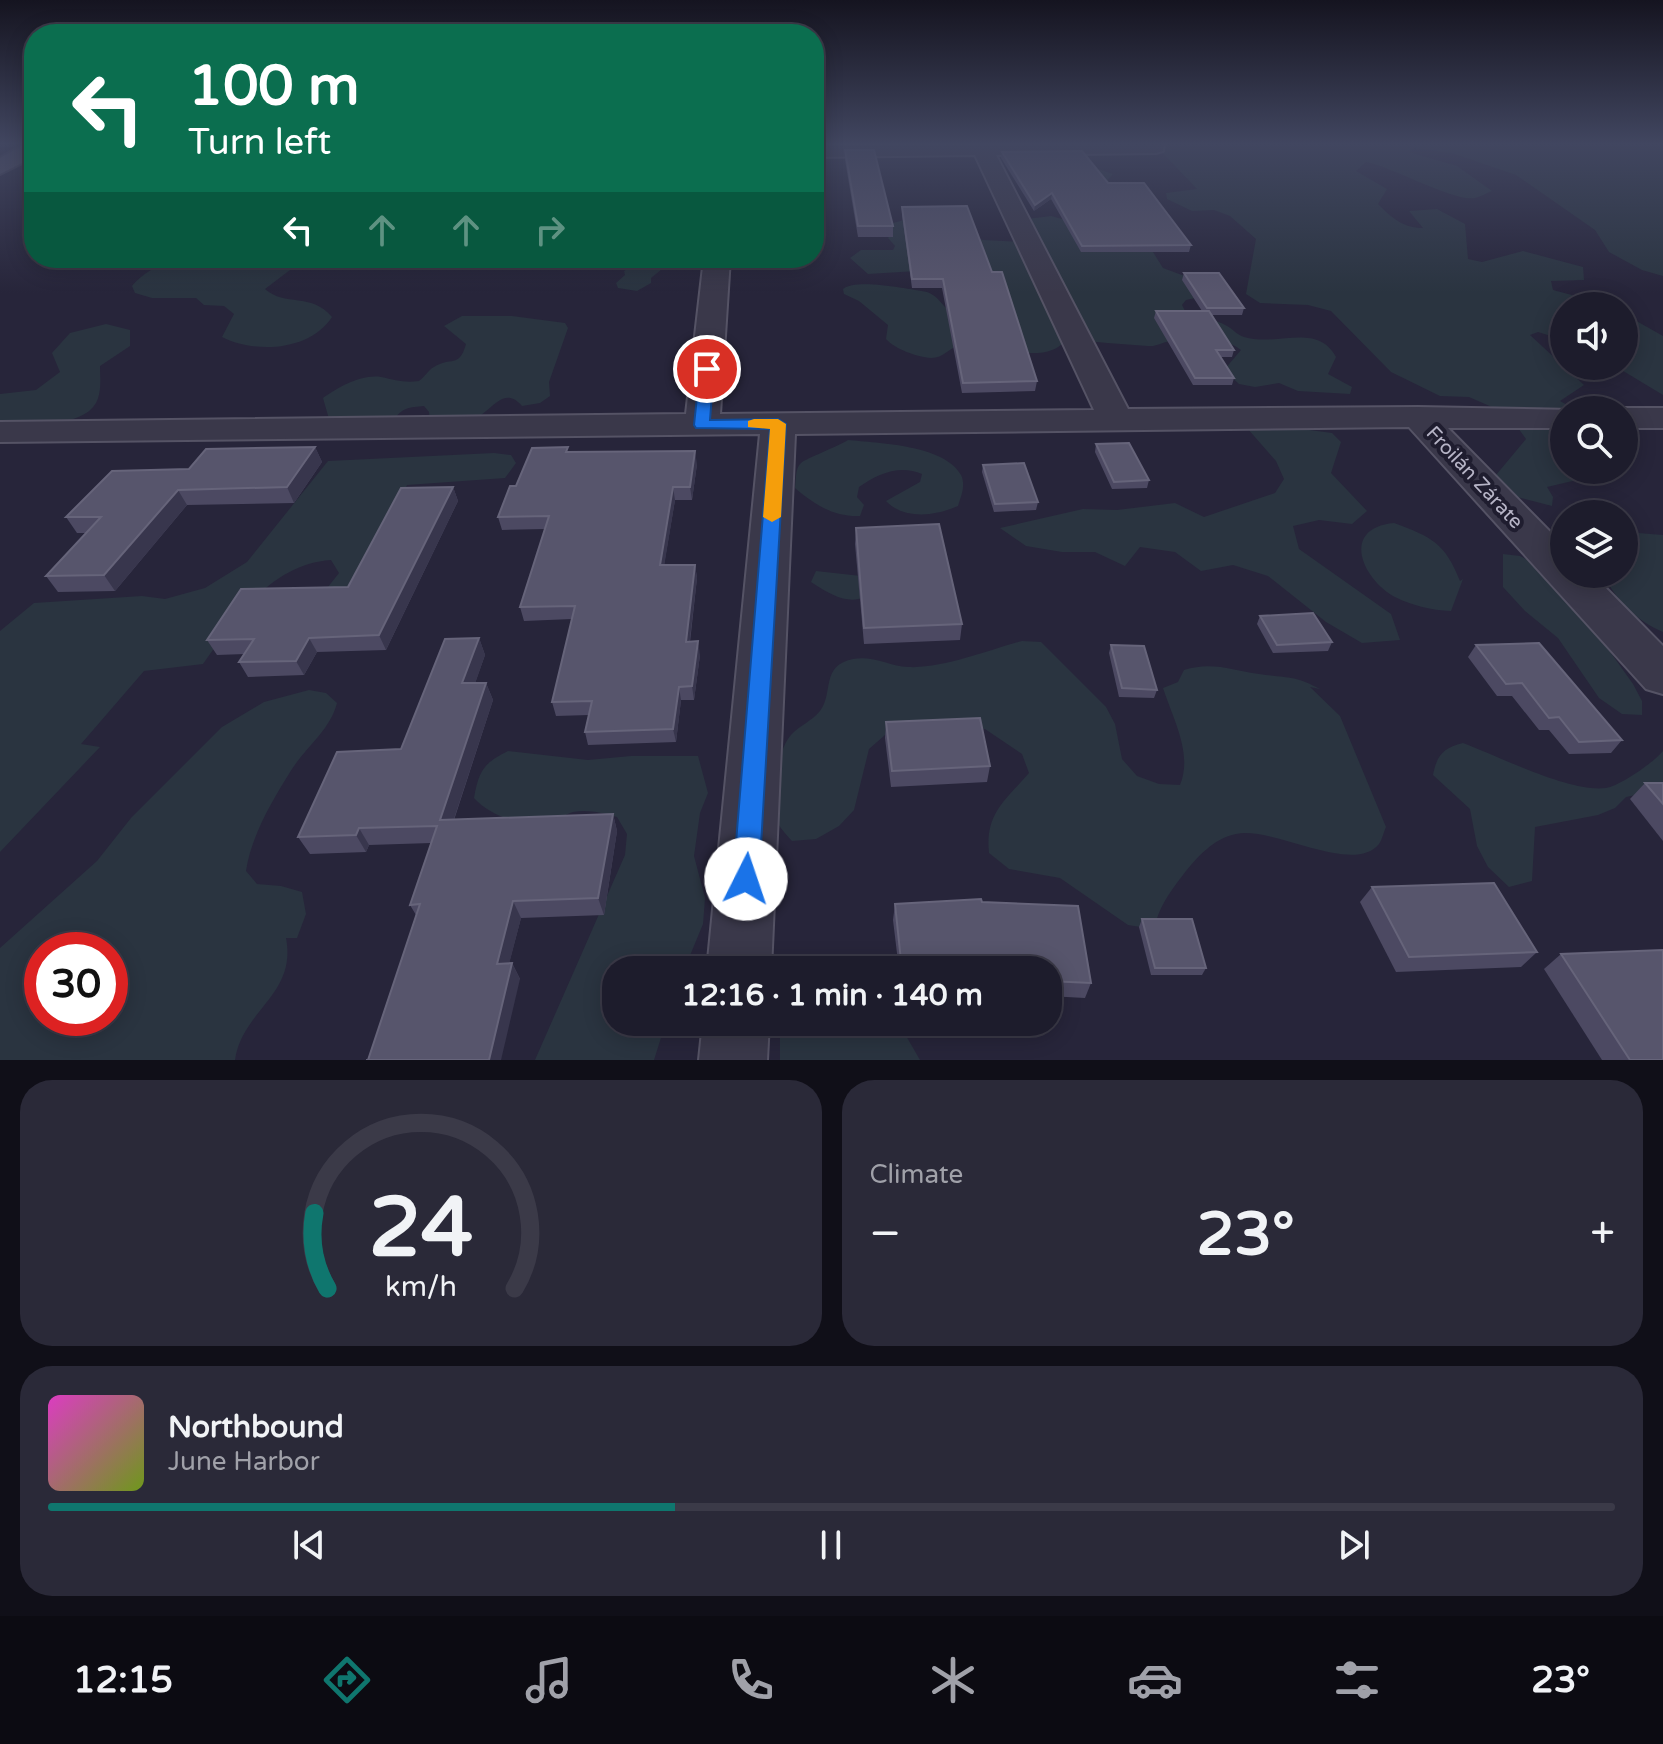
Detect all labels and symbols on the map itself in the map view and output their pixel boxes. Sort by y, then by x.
pin [673,335,741,403]
street label: Froilán Zárate [1421,422,1528,534]
position arrow [704,837,788,921]
speed limit sign: 30 [24,932,128,1036]

